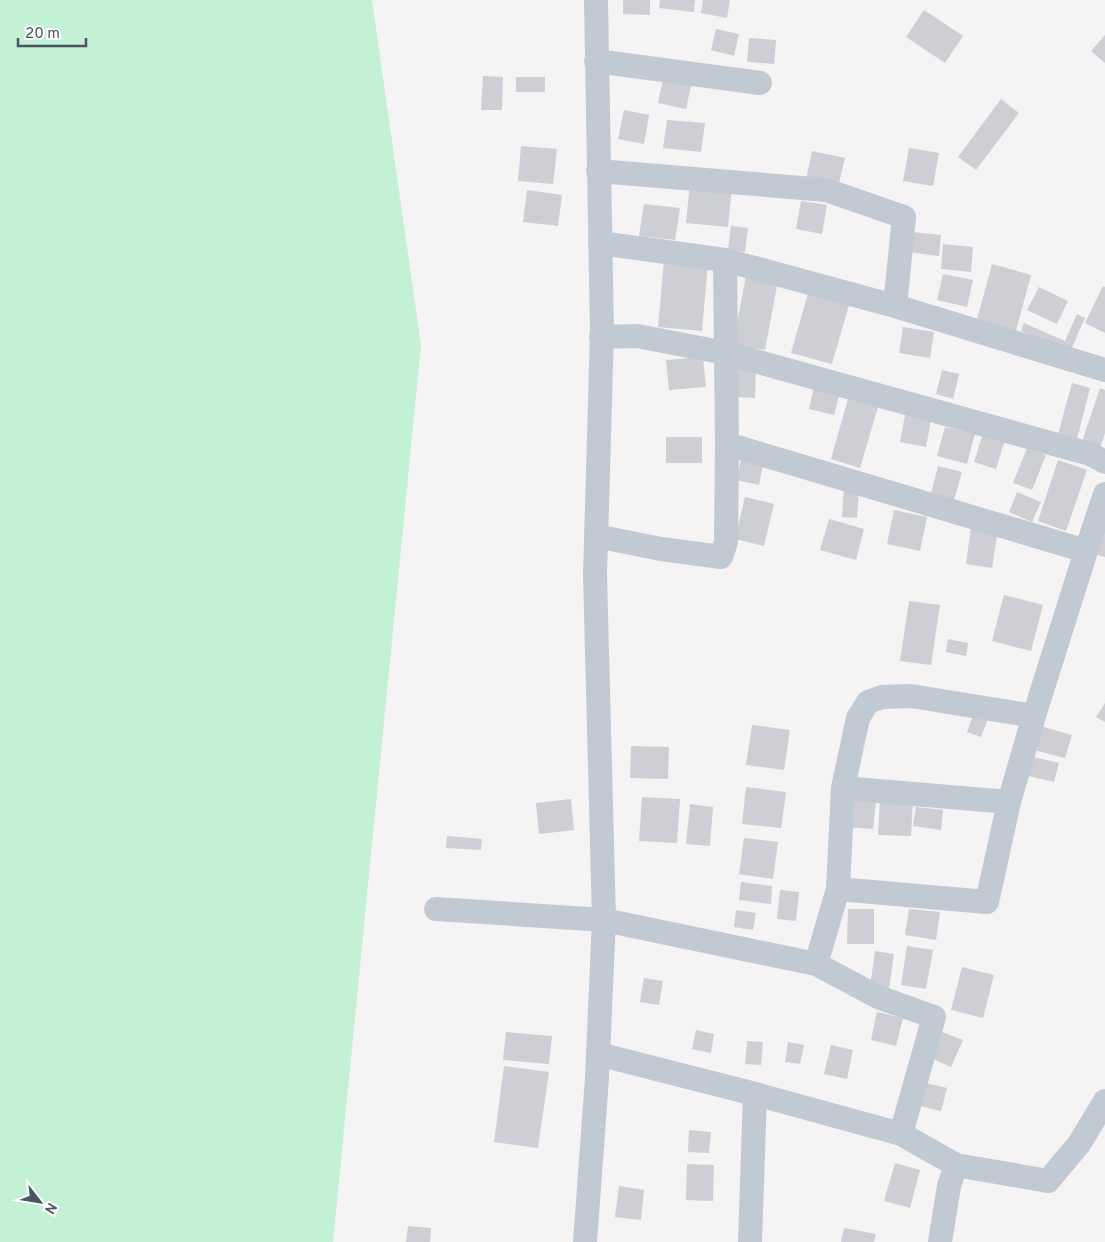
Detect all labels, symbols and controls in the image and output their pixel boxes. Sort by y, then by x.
scale bar [18,15,85,47]
text: 20 m [25,25,60,44]
north arrow [15,1177,65,1227]
text: N [40,1199,60,1217]

